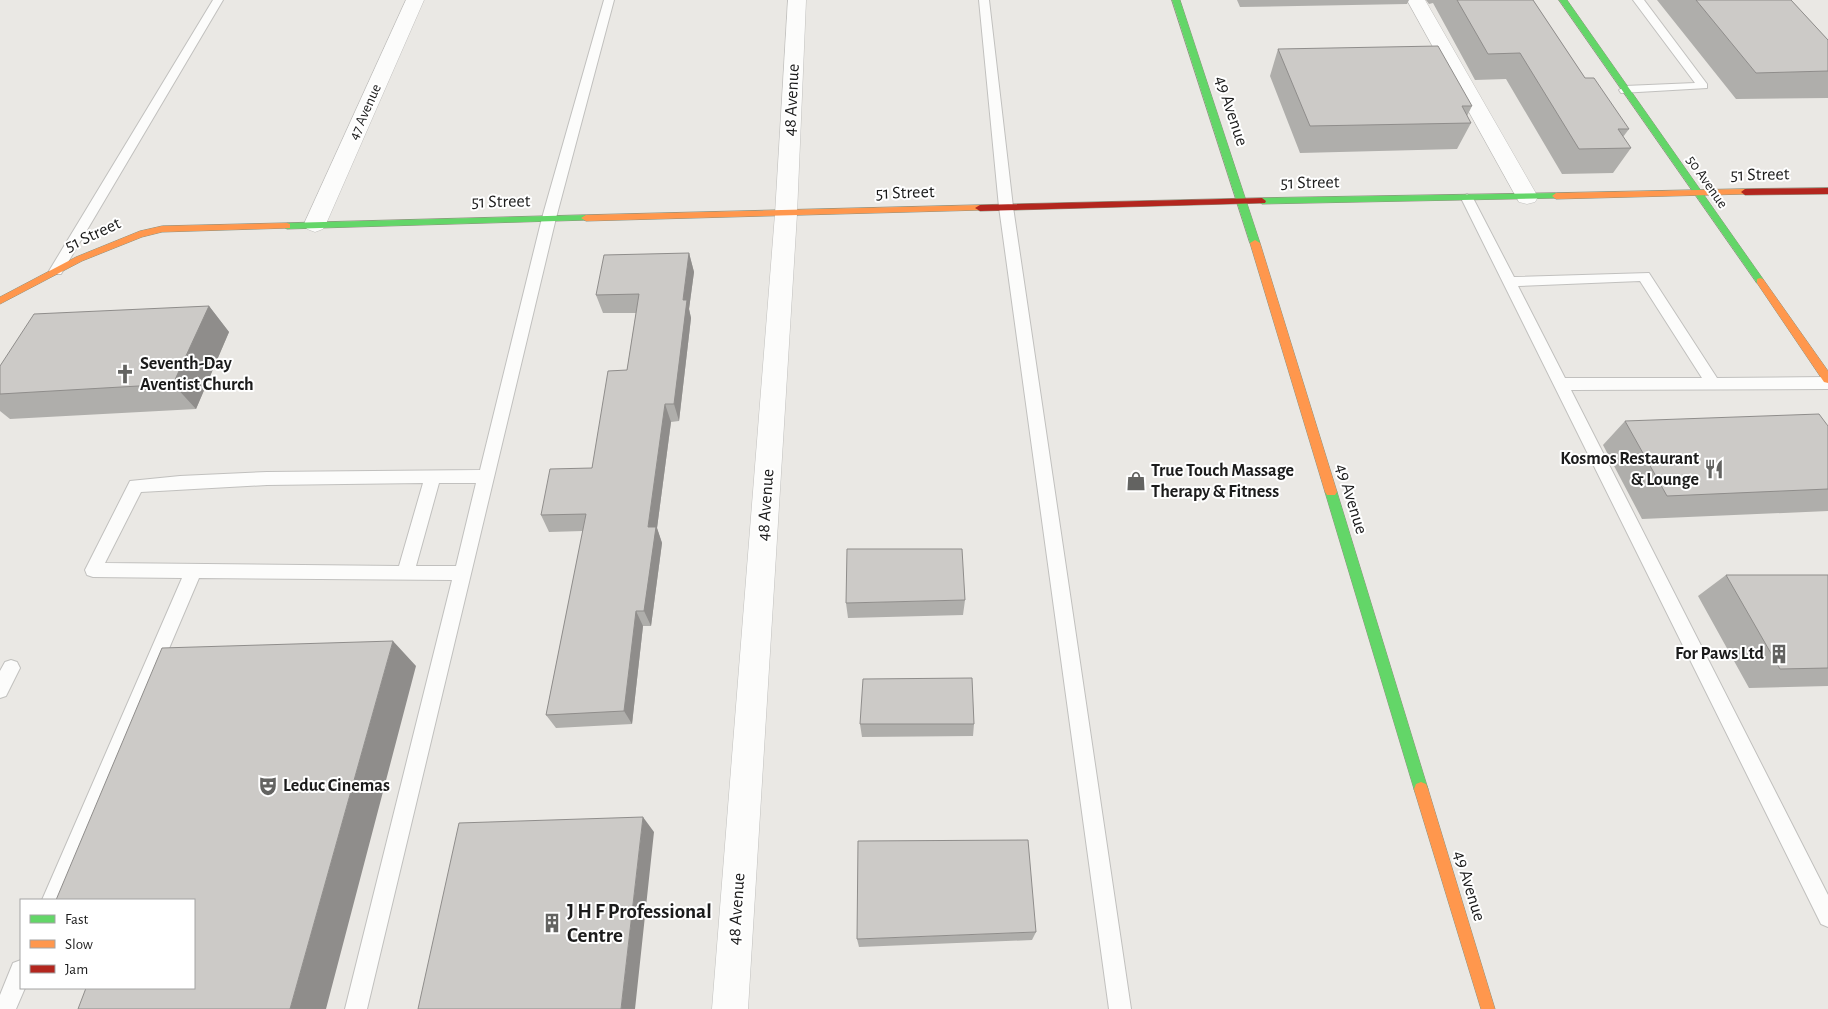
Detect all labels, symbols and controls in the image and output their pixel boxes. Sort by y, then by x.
street label: 48 Avenue [781,63,803,137]
street label: 49 Avenue [1211,74,1251,148]
street label: 47 Avenue [346,82,384,142]
street label: 50 Avenue [1684,153,1731,211]
street label: 51 Street [1730,165,1790,185]
street label: 51 Street [1280,173,1340,193]
street label: 51 Street [875,183,935,203]
street label: 51 Street [471,192,531,212]
street label: 51 Street [62,214,124,256]
place label: Seventh-Day Aventist Church [140,355,254,394]
church icon: Seventh-Day Aventist Church [114,363,136,385]
place label: Kosmos Restaurant & Lounge [1560,450,1699,489]
restaurant icon: Kosmos Restaurant & Lounge [1703,458,1725,480]
place label: True Touch Massage Therapy & Fitness [1151,462,1294,501]
street label: 49 Avenue [1332,462,1370,536]
street label: 48 Avenue [754,468,778,542]
shop icon: True Touch Massage Therapy & Fitness [1125,470,1147,492]
building icon: For Paws Ltd [1768,643,1790,665]
place label: For Paws Ltd [1675,645,1765,663]
theatre icon: Leduc Cinemas [257,775,279,797]
place label: Leduc Cinemas [283,777,390,795]
street label: 49 Avenue [1450,849,1488,923]
street label: 48 Avenue [725,872,749,946]
legend [20,899,195,989]
place label: J H F Professional Centre [567,901,712,946]
text: Fast [65,912,89,927]
building icon: J H F Professional Centre [541,912,563,934]
text: Slow [65,937,93,952]
text: Jam [65,962,88,977]

